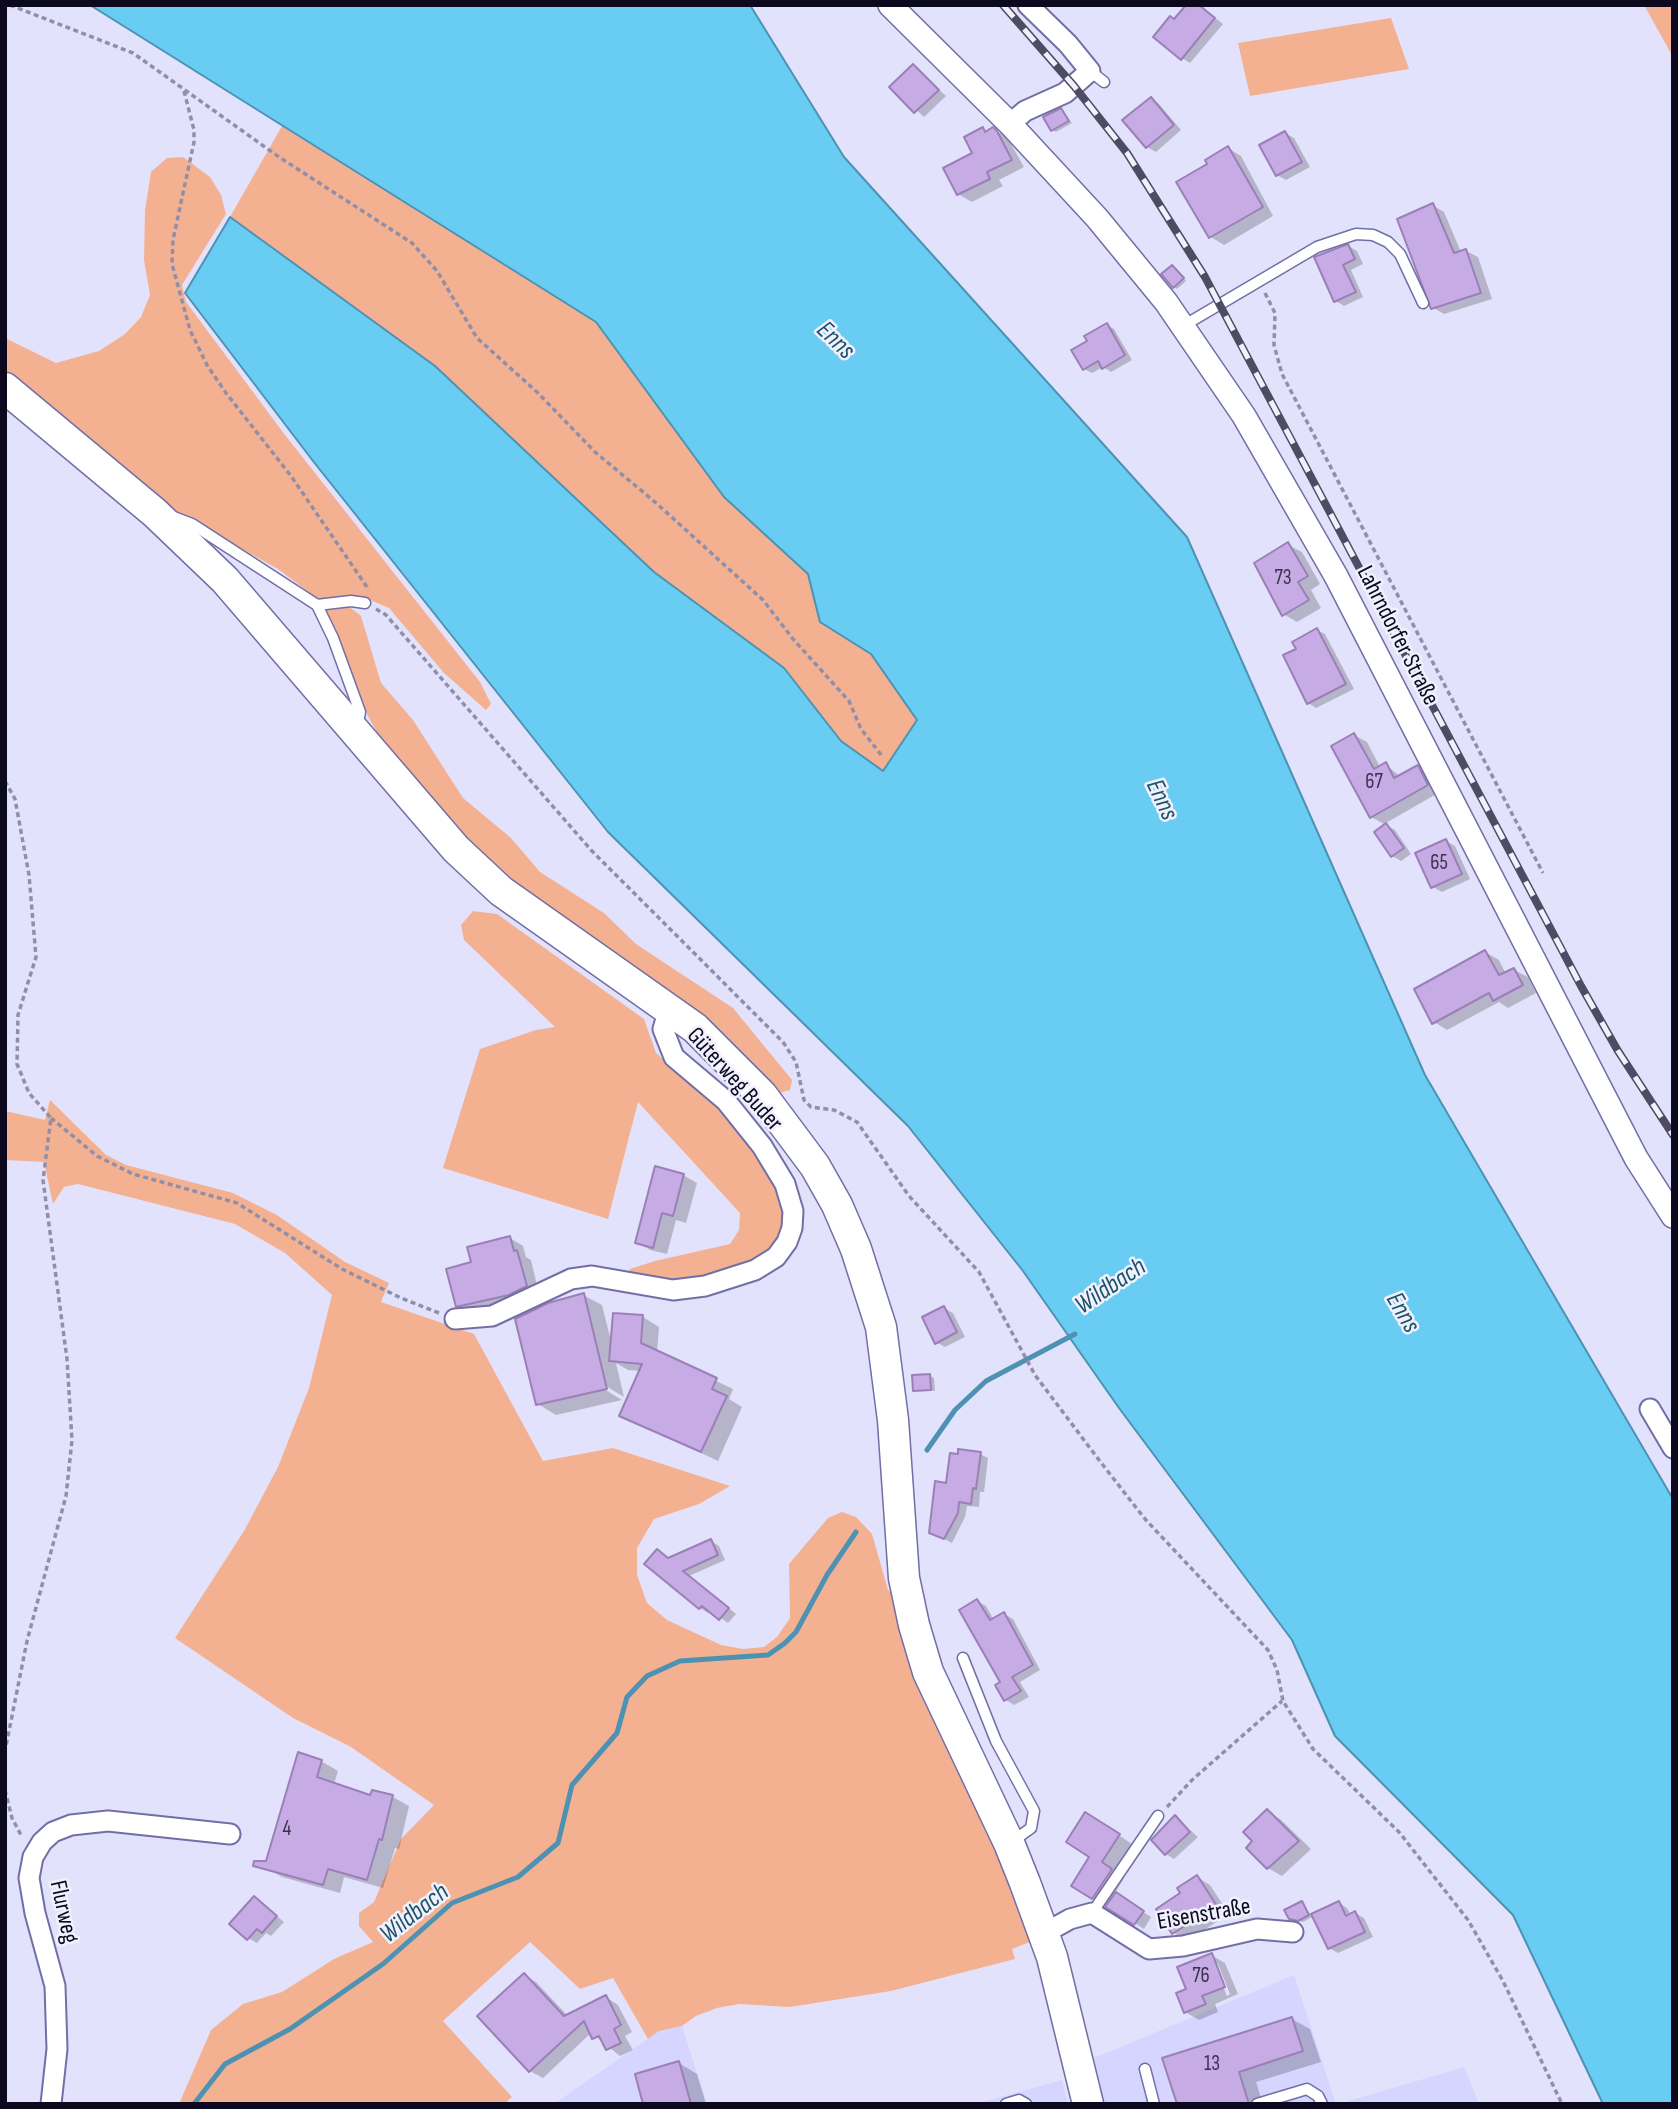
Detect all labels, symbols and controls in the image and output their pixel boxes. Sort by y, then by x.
water label: Enns [809,315,861,367]
street label: Lahrndorfer Straße [1350,562,1444,710]
house number: 73 [1274,566,1292,592]
house number: 67 [1365,770,1383,796]
water label: Enns [1138,775,1184,825]
house number: 65 [1430,851,1448,877]
street label: Güterweg Buder [680,1022,788,1138]
water label: Wildbach [1070,1252,1152,1322]
water label: Enns [1378,1287,1426,1339]
house number: 4 [283,1817,291,1843]
water label: Wildbach [374,1877,456,1951]
street label: Flurweg [42,1878,84,1946]
street label: Eisenstraße [1155,1893,1253,1937]
house number: 76 [1192,1964,1210,1990]
house number: 13 [1204,2052,1220,2078]

